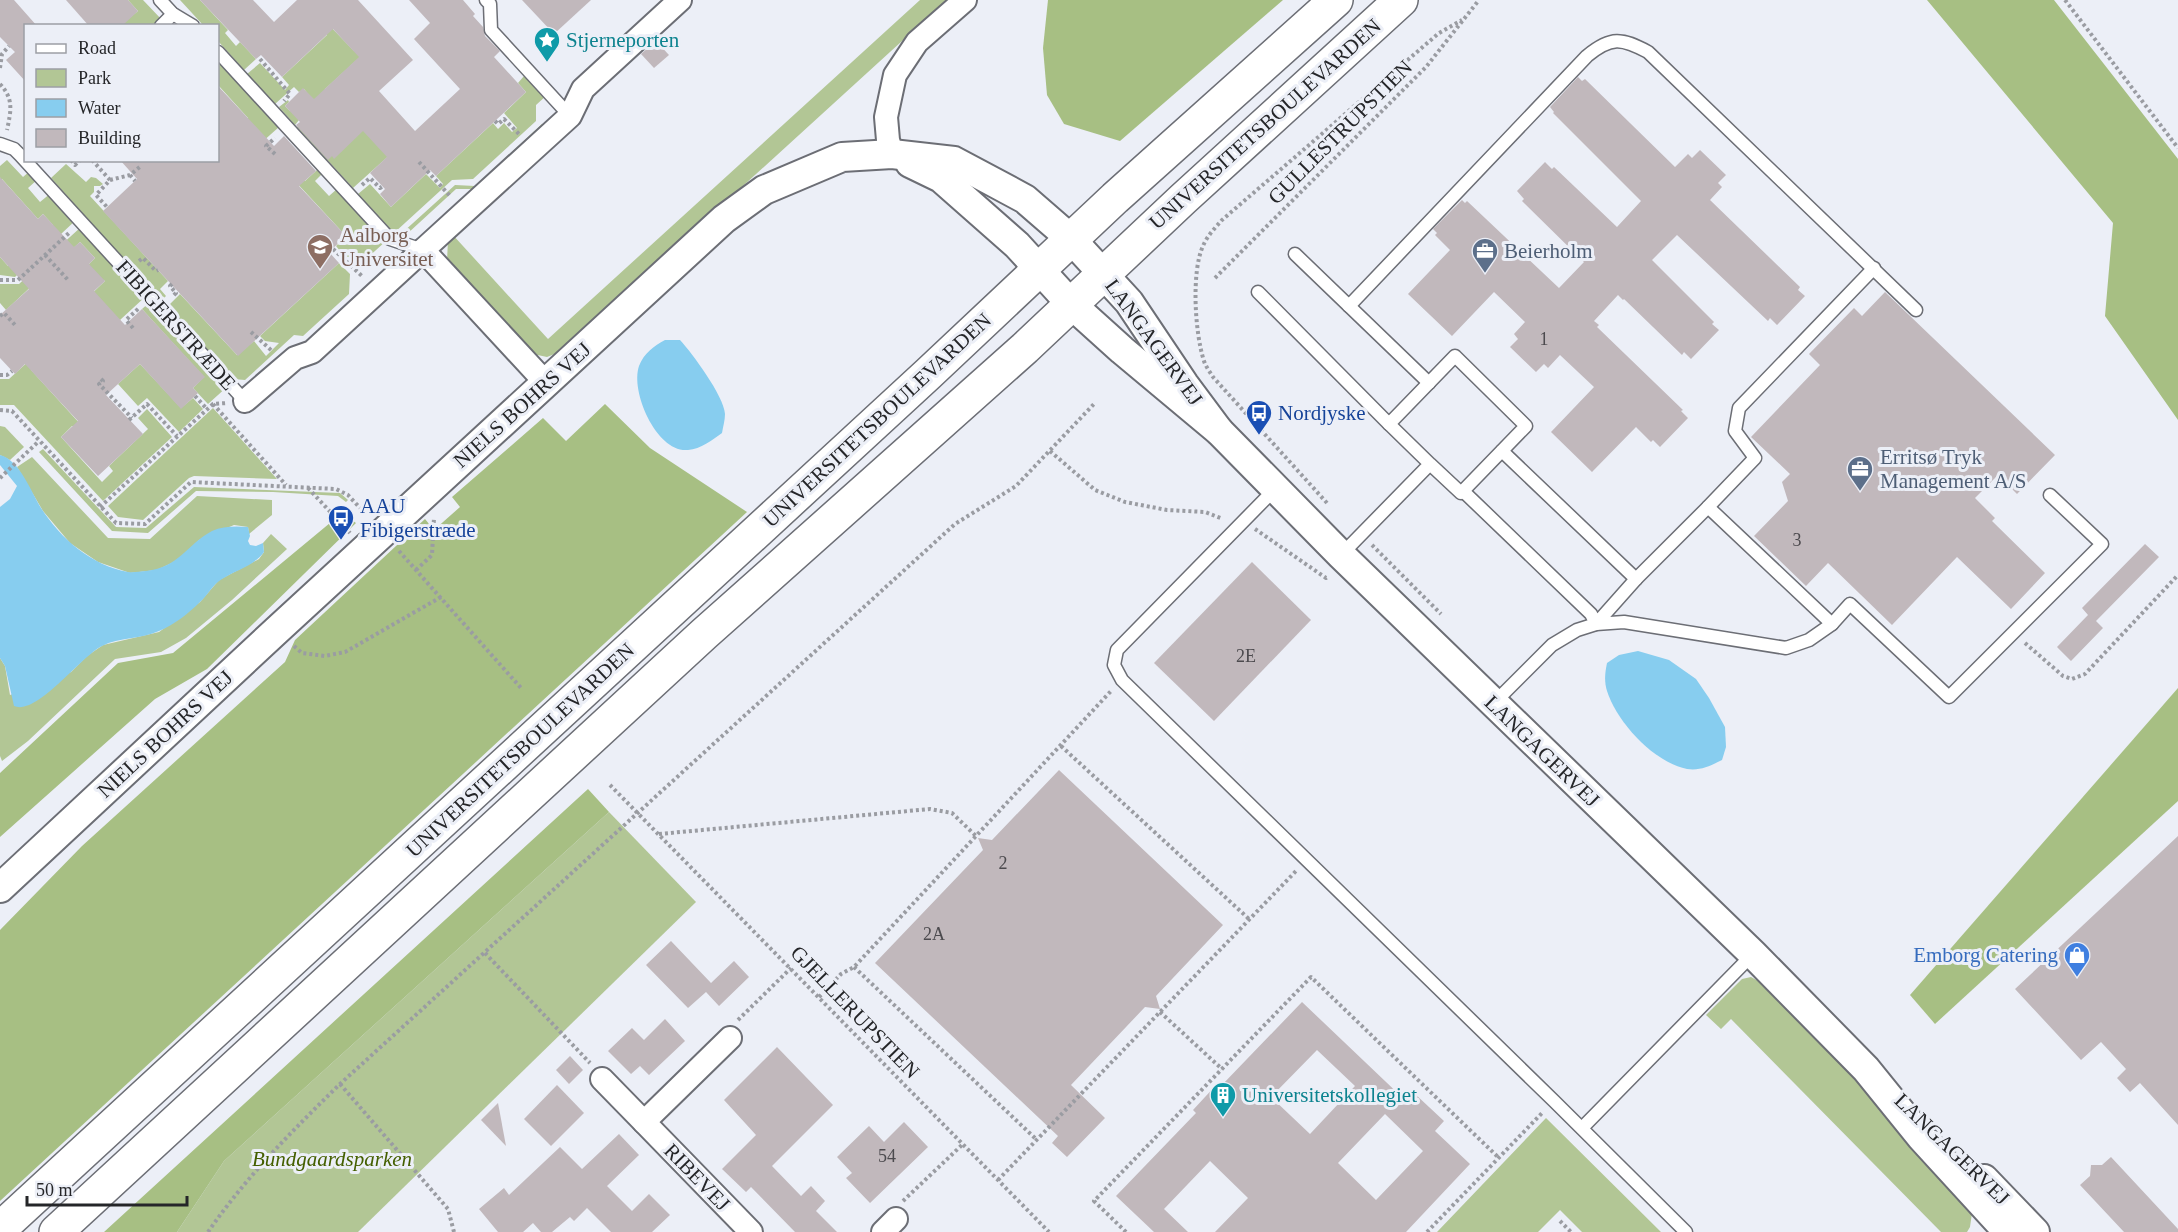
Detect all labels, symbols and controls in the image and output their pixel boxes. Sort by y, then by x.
street label: UNIVERSITETSBOULEVARDEN [1144,14,1386,234]
legend [24,24,219,162]
place icon: Stjerneporten [532,25,562,63]
place label: Stjerneporten [566,28,680,52]
text: Road [78,38,116,58]
street label: GULLESTRUPSTIEN [1263,55,1417,209]
text: Park [78,68,111,88]
text: Water [78,98,121,118]
text: Building [78,128,141,148]
place label: Aalborg Universitet [340,223,433,271]
school or university icon: Aalborg Universitet [305,232,335,270]
office icon: Beierholm [1470,236,1500,274]
place label: Beierholm [1504,239,1593,263]
street label: FIBIGERSTRÆDE [111,255,241,395]
street label: LANGAGERVEJ [1100,274,1208,410]
street label: UNIVERSITETSBOULEVARDEN [758,308,996,532]
house number: 1 [1540,329,1549,349]
street label: NIELS BOHRS VEJ [449,337,595,473]
bus stop icon: Nordjyske [1244,398,1274,436]
place label: Nordjyske [1278,401,1366,425]
place label: Erritsø Tryk Management A/S [1880,445,2026,493]
office icon: Erritsø Tryk Management A/S [1845,454,1875,492]
place label: AAU Fibigerstræde [360,494,476,542]
bus stop icon: AAU Fibigerstræde [326,503,356,541]
house number: 3 [1793,530,1802,550]
street label: UNIVERSITETSBOULEVARDEN [401,638,639,862]
house number: 2E [1236,646,1256,666]
street label: NIELS BOHRS VEJ [93,665,237,803]
street label: LANGAGERVEJ [1480,690,1604,812]
house number: 2 [999,853,1008,873]
house number: 2A [923,924,945,944]
shop icon: Emborg Catering [2062,940,2092,978]
street label: GJELLERUPSTIEN [786,941,924,1083]
place label: Emborg Catering [1913,943,2058,967]
building icon: Universitetskollegiet [1208,1080,1238,1118]
place label: Universitetskollegiet [1242,1083,1417,1107]
street label: LANGAGERVEJ [1890,1088,2014,1210]
street label: RIBEVEJ [659,1138,735,1216]
house number: 54 [878,1146,896,1166]
park label: Bundgaardsparken [252,1147,412,1171]
scale bar [27,1169,188,1207]
text: 50 m [36,1180,73,1200]

